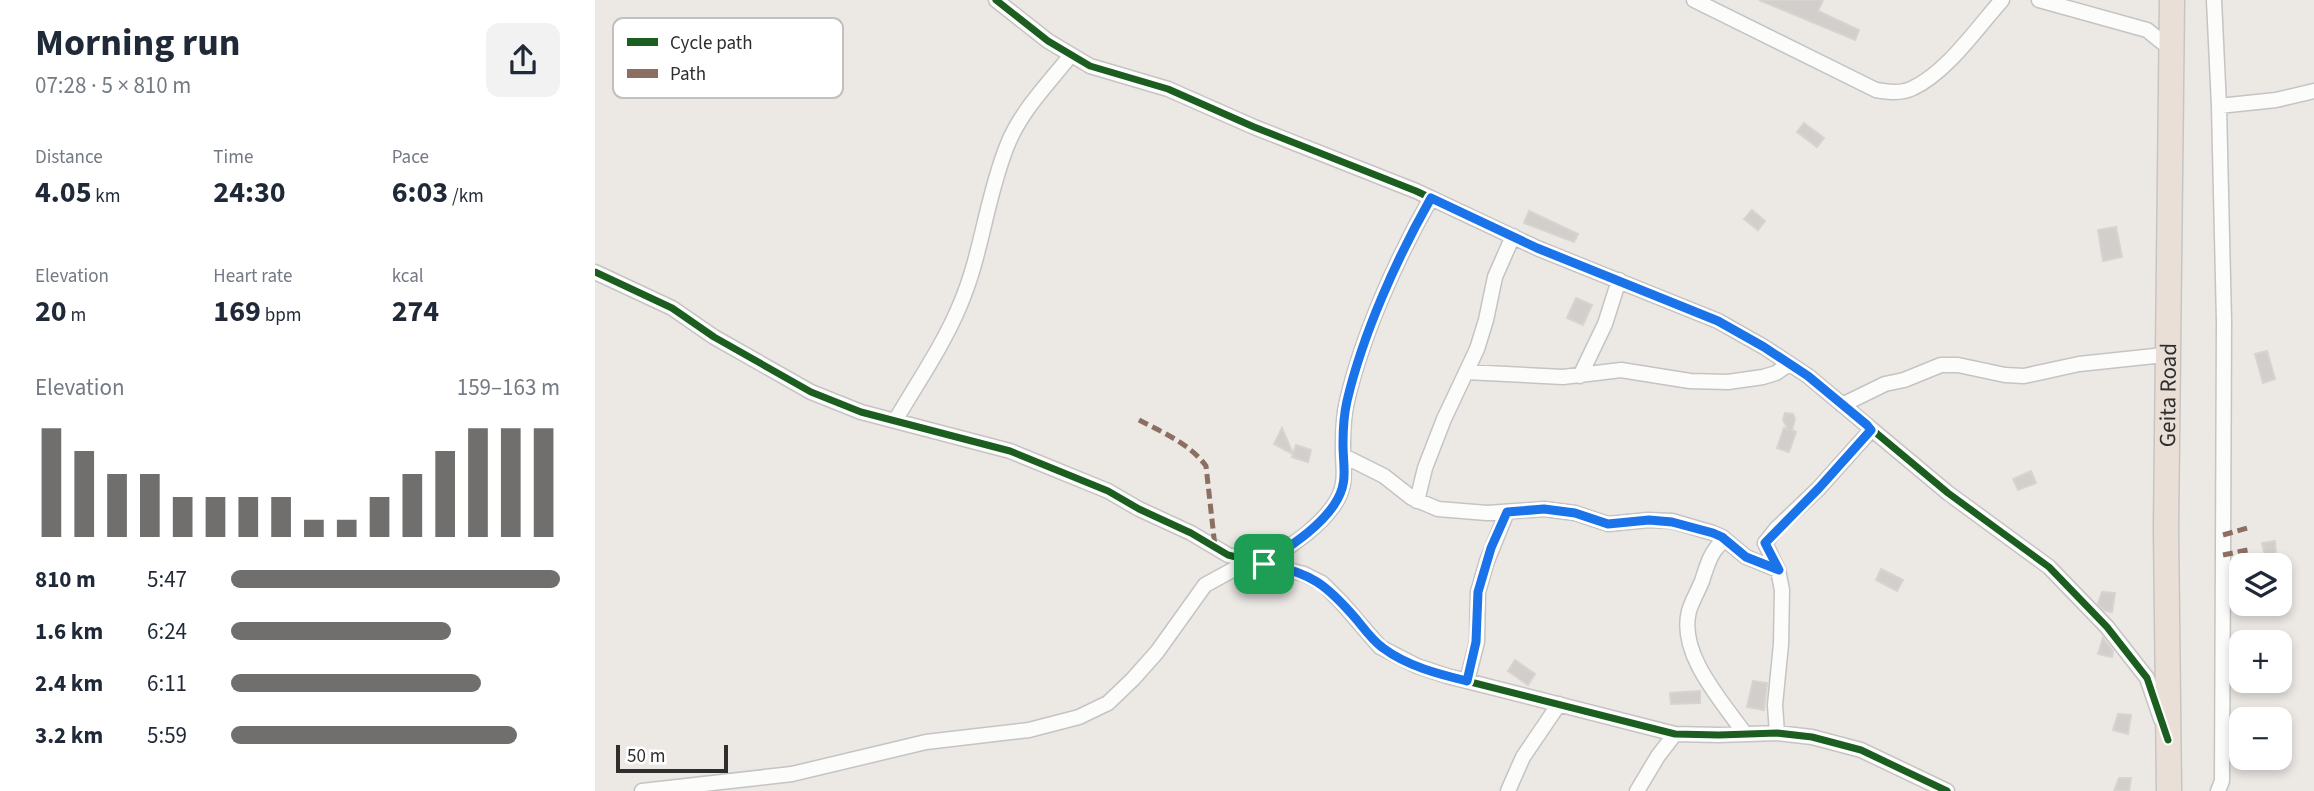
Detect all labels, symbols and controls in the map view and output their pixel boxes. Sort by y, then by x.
text: Morning run [35,16,240,70]
legend [613,18,843,98]
button: share [486,23,560,97]
text: Cycle path [670,30,752,57]
text: Path [670,61,706,88]
text: 07:28 · 5 × 810 m [35,69,191,102]
text: Distance [35,144,103,171]
text: Time [213,144,253,171]
text: Pace [392,144,429,171]
text: 4.05 [35,171,92,214]
text: 24:30 [213,171,286,214]
text: 6:03 [392,171,448,214]
text: km [92,183,121,210]
text: /km [448,183,484,210]
text: Elevation [35,263,109,290]
text: Heart rate [213,263,292,290]
text: kcal [392,263,424,290]
text: 20 [35,290,67,333]
text: 169 [213,290,261,333]
text: 274 [392,290,439,333]
text: m [67,302,86,329]
text: bpm [261,302,301,329]
street label: Geita Road [2150,343,2185,447]
text: Elevation [35,371,125,404]
text: 159–163 m [457,371,560,404]
pin [1234,534,1294,594]
icon: arrive [1245,545,1283,583]
map controls [2229,553,2292,770]
button: layers [2229,553,2292,616]
text: 810 m [35,563,96,596]
text: 5:47 [147,563,187,596]
text: 1.6 km [35,615,103,648]
text: 6:24 [147,615,187,648]
button: + [2229,630,2292,693]
text: 2.4 km [35,667,103,700]
text: 6:11 [147,667,187,700]
button: − [2229,707,2292,770]
text: 3.2 km [35,719,103,752]
text: 5:59 [147,719,187,752]
scale bar [616,742,728,774]
text: 50 m [627,743,665,770]

